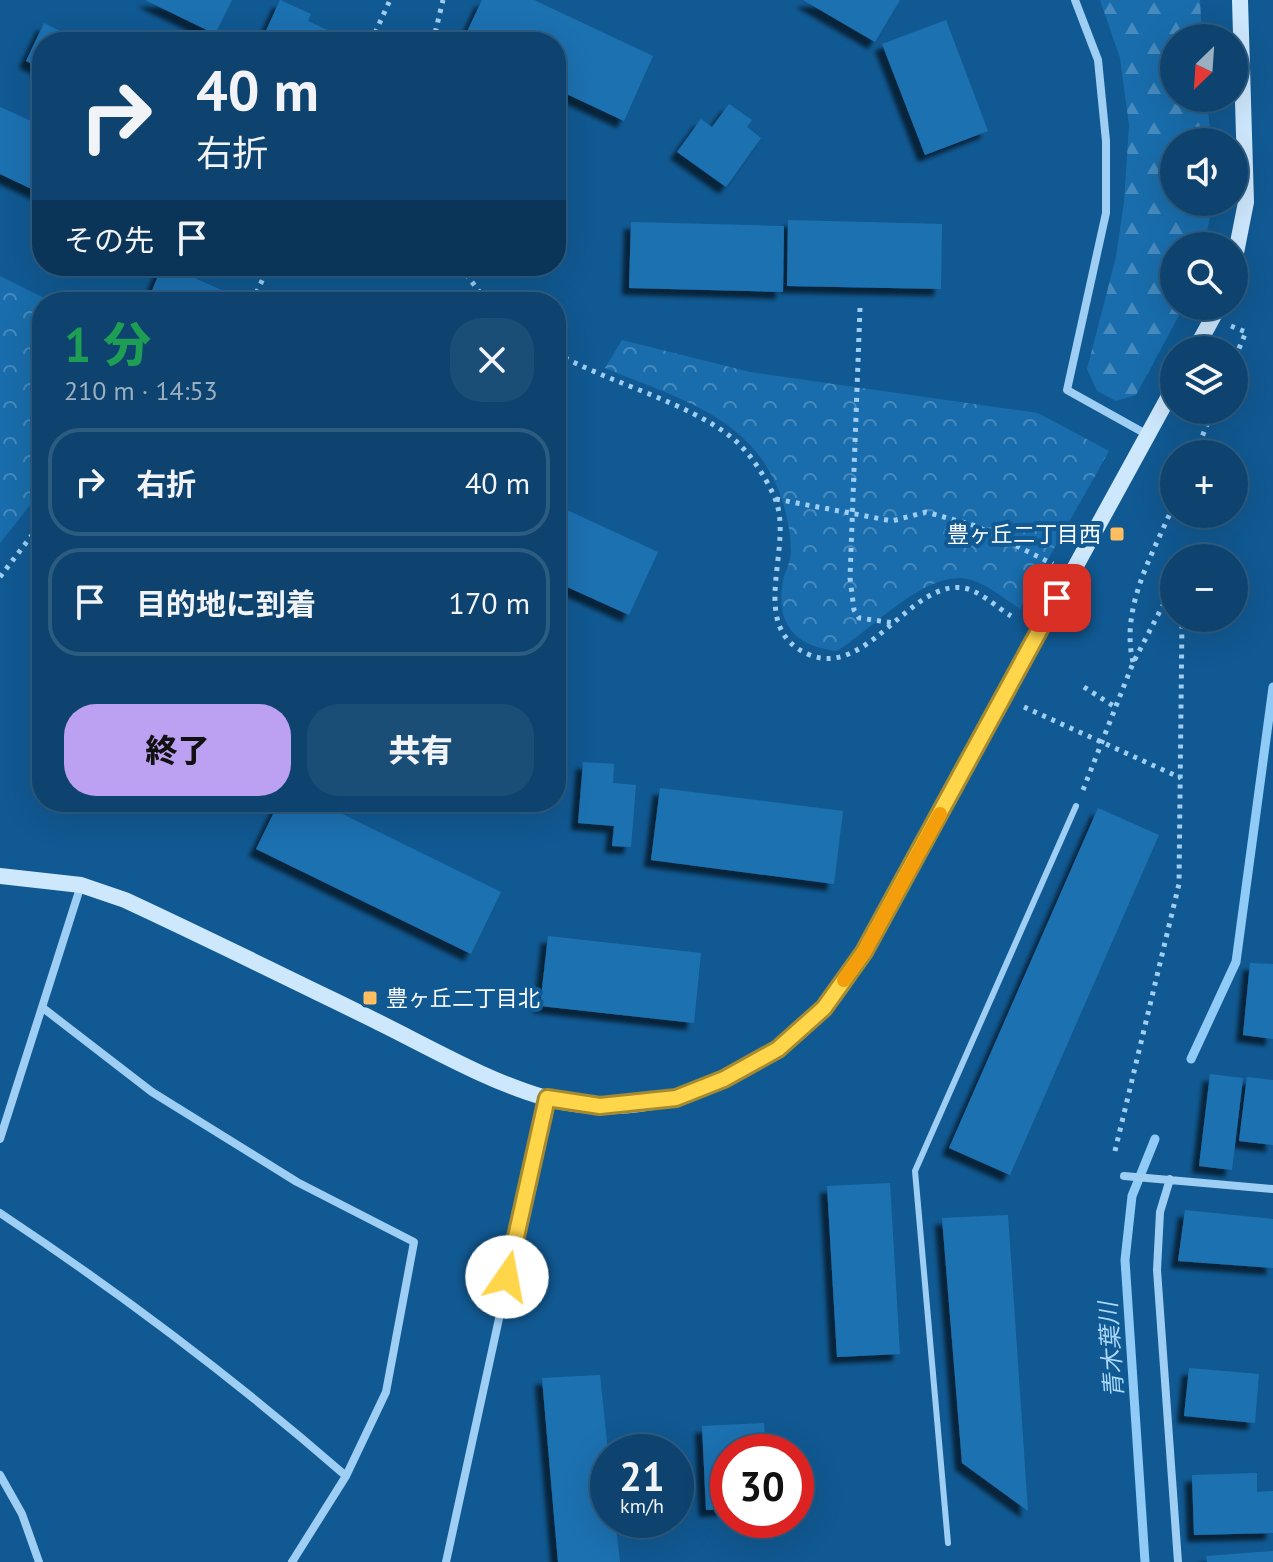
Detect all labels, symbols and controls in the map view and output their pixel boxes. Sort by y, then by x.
north arrow [1160,24,1248,112]
map controls [1160,24,1248,632]
text: 40 m [196,54,319,126]
icon: right [64,64,168,168]
button: sound [1160,128,1248,216]
text: 右折 [196,129,268,176]
icon: arrive [170,216,214,260]
text: その先 [64,220,154,259]
button: search [1160,232,1248,320]
text: 1 分 [64,313,151,375]
button: close [450,318,534,402]
button: layers [1160,336,1248,424]
text: 210 m · 14:53 [64,374,218,407]
button: + [1160,440,1248,528]
icon: right [68,460,112,504]
text: 40 m [465,463,530,502]
text: 右折 [136,464,196,503]
place label: 豊ヶ丘二丁目西 [947,520,1101,548]
marker: 豊ヶ丘二丁目西 [1108,525,1126,543]
button: − [1160,544,1248,632]
pin [1023,564,1091,632]
icon: arrive [1035,576,1079,620]
icon: arrive [68,580,112,624]
text: 170 m [449,583,530,622]
text: 目的地に到着 [136,584,316,623]
button: 終了 [64,704,291,796]
button: 共有 [307,704,534,796]
place label: 豊ヶ丘二丁目北 [386,984,540,1012]
marker: 豊ヶ丘二丁目北 [361,989,379,1007]
position arrow [465,1235,549,1319]
water label: 青木葉川 [1092,1298,1130,1399]
speed limit sign: 30 [710,1434,814,1538]
text: 21 [619,1450,665,1502]
text: km/h [620,1493,664,1519]

